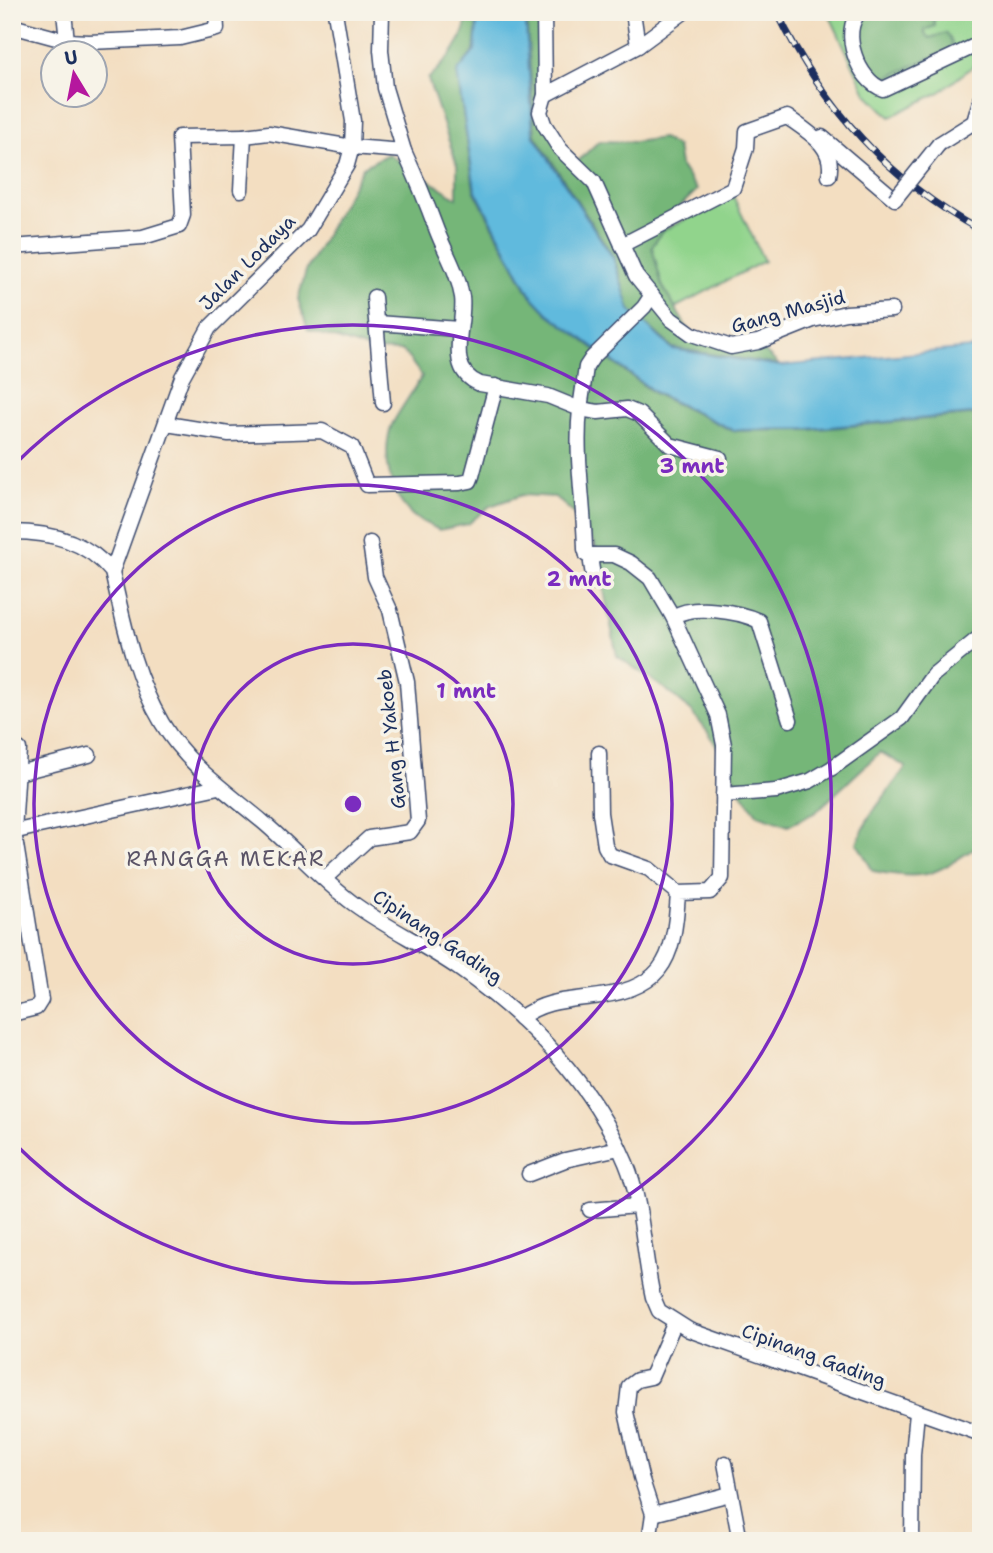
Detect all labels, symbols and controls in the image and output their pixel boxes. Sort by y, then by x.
north arrow [38,38,108,108]
text: U [63,44,80,71]
street label: Jalan Lodaya [194,209,301,316]
street label: Gang Masjid [728,284,848,339]
text: 3 mnt [660,452,724,480]
text: 2 mnt [547,565,611,593]
street label: Gang H Yakoeb [372,668,411,810]
text: 1 mnt [436,677,496,705]
centre of rings [341,792,365,816]
district label: RANGGA MEKAR [127,845,325,873]
street label: Cipinang Gading [368,884,508,989]
street label: Cipinang Gading [738,1318,889,1393]

